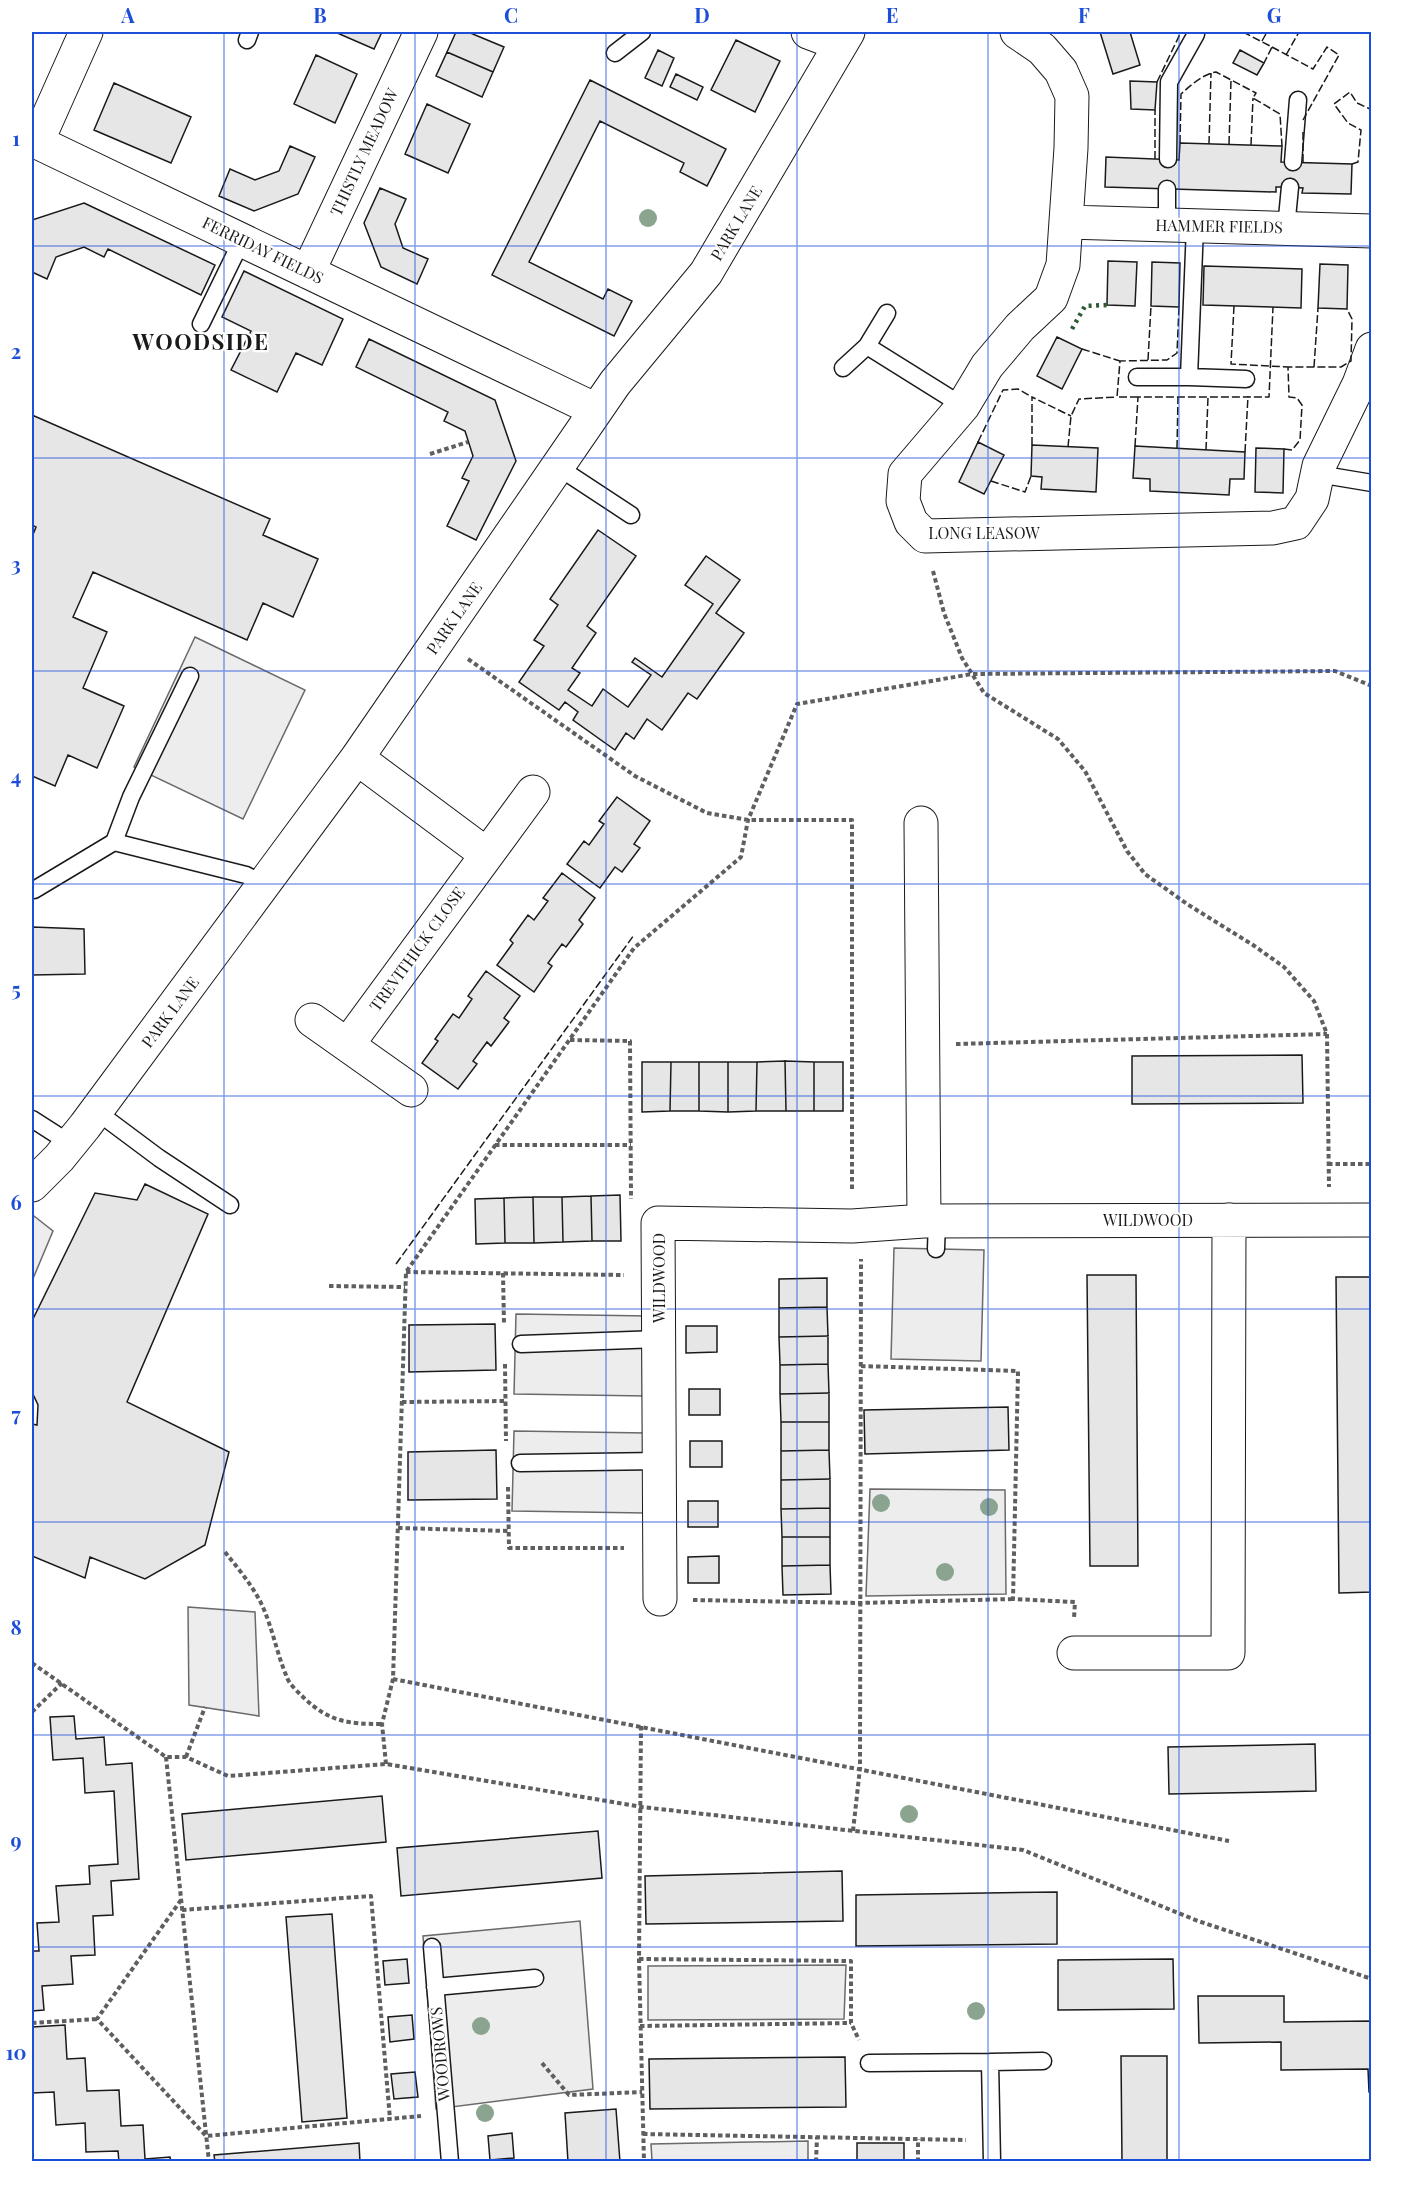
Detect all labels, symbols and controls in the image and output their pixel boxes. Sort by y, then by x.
text: A [120,1,135,28]
text: B [313,1,327,28]
text: C [504,1,518,28]
text: D [694,1,710,28]
text: E [886,1,898,28]
text: F [1078,1,1090,28]
text: G [1267,1,1282,28]
street label: THISTLY MEADOW [325,84,403,219]
text: 1 [12,124,20,151]
street label: PARK LANE [705,182,766,264]
street label: FERRIDAY FIELDS [199,211,327,288]
street label: HAMMER FIELDS [1155,214,1283,237]
district label: WOODSIDE [132,326,269,356]
text: 2 [11,337,21,364]
street label: LONG LEASOW [928,522,1040,543]
text: 3 [11,550,21,577]
street label: PARK LANE [421,577,486,658]
text: 4 [11,762,21,789]
street label: TREVITHICK CLOSE [364,882,469,1015]
street label: PARK LANE [136,972,203,1051]
text: 5 [11,975,21,1002]
text: 6 [10,1188,22,1215]
street label: WILDWOOD [1102,1209,1193,1230]
street label: WILDWOOD [648,1233,669,1324]
text: 7 [11,1400,21,1427]
text: 8 [10,1613,22,1640]
text: 9 [10,1826,22,1853]
street label: WOODROWS [425,2006,454,2103]
text: 10 [6,2038,26,2065]

